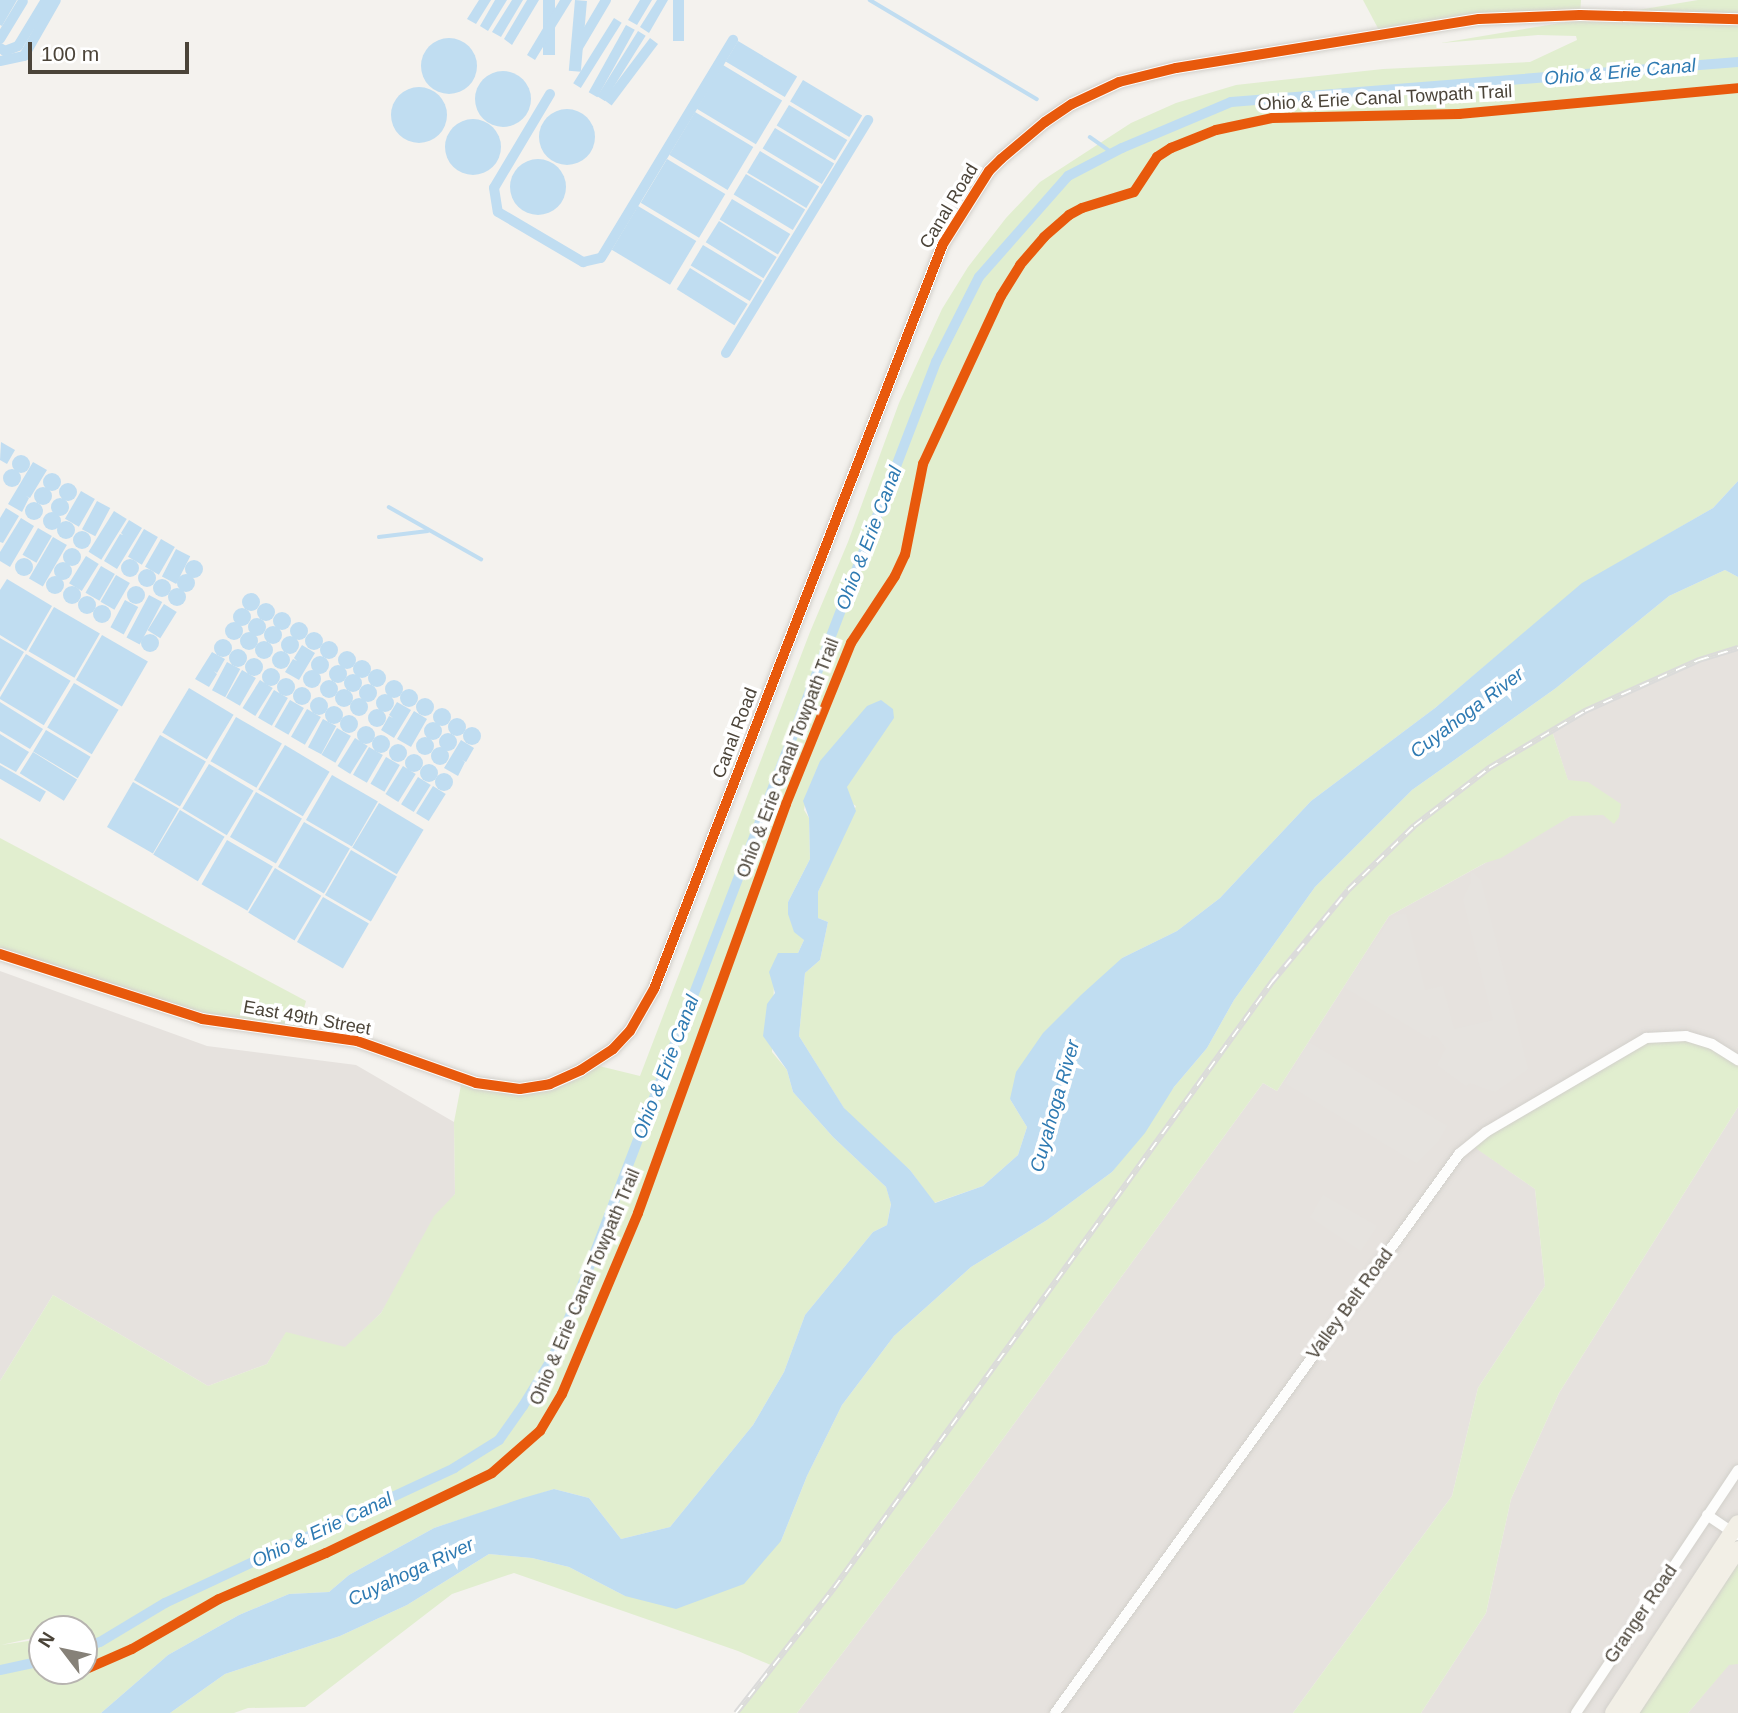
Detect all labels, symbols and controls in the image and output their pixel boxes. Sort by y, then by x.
scale bar [32,28,192,72]
text: 100 m [41,42,99,65]
water label: Ohio & Erie Canal [1543,54,1697,90]
street label: Ohio & Erie Canal Towpath Trail [1257,81,1513,115]
street label: Canal Road [915,160,983,252]
water label: Ohio & Erie Canal [831,463,907,613]
street label: Ohio & Erie Canal Towpath Trail [732,635,844,881]
water label: Cuyahoga River [1406,663,1528,763]
street label: Canal Road [708,685,762,781]
water label: Ohio & Erie Canal [628,992,704,1142]
street label: East 49th Street [242,996,372,1040]
water label: Cuyahoga River [1025,1037,1085,1175]
street label: Ohio & Erie Canal Towpath Trail [525,1165,645,1409]
street label: Valley Belt Road [1303,1244,1397,1364]
water label: Ohio & Erie Canal [248,1488,396,1572]
water label: Cuyahoga River [344,1533,478,1611]
street label: Granger Road [1600,1561,1682,1667]
north arrow [28,1615,98,1685]
text: N [34,1628,59,1651]

